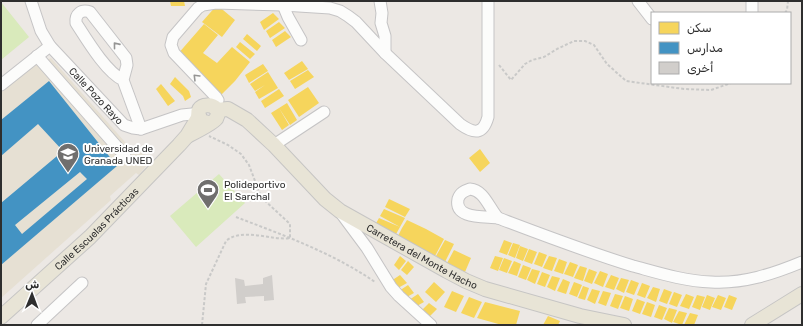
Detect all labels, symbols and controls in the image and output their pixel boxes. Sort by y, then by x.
legend [651,12,791,84]
text: سكن [687,21,712,35]
text: مدارس [687,41,723,56]
one-way arrow [114,43,121,50]
text: أخرى [687,61,713,76]
street label: Calle Pozo Rayo [66,65,125,127]
one-way arrow [193,74,201,82]
school or university icon: Universidad de Granada UNED [55,141,81,174]
place label: Universidad de Granada UNED [84,143,154,167]
sports icon: Polideportivo El Sarchal [195,177,221,210]
place label: Polideportivo El Sarchal [224,179,286,203]
street label: Calle Escuelas Prácticas [52,186,141,273]
street label: Carretera del Monte Hacho [364,222,479,292]
north arrow [12,274,52,314]
text: ش [25,278,39,291]

